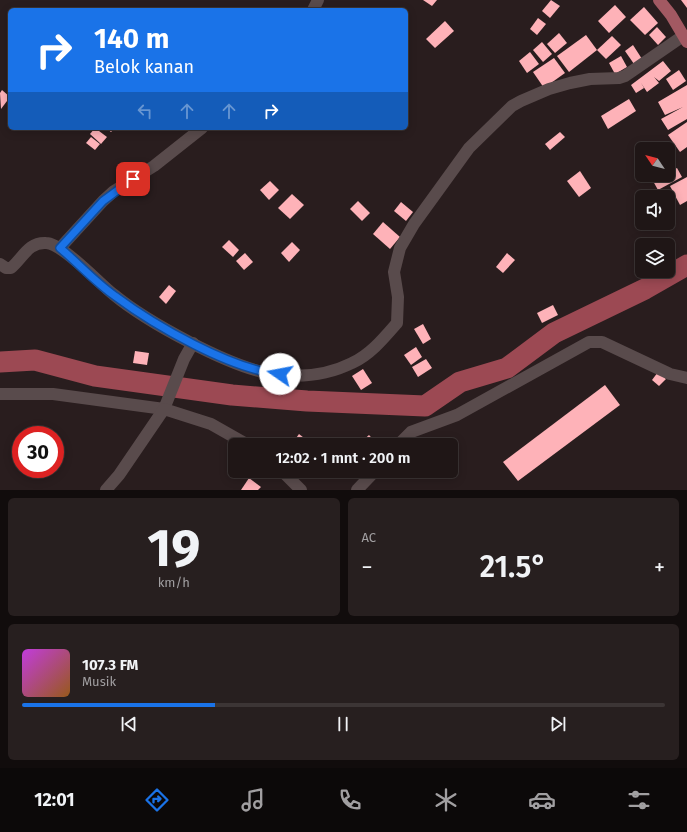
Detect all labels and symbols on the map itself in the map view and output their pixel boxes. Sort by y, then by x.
north arrow [635,142,675,182]
pin [116,162,150,196]
position arrow [259,353,301,395]
speed limit sign: 30 [12,426,64,478]

